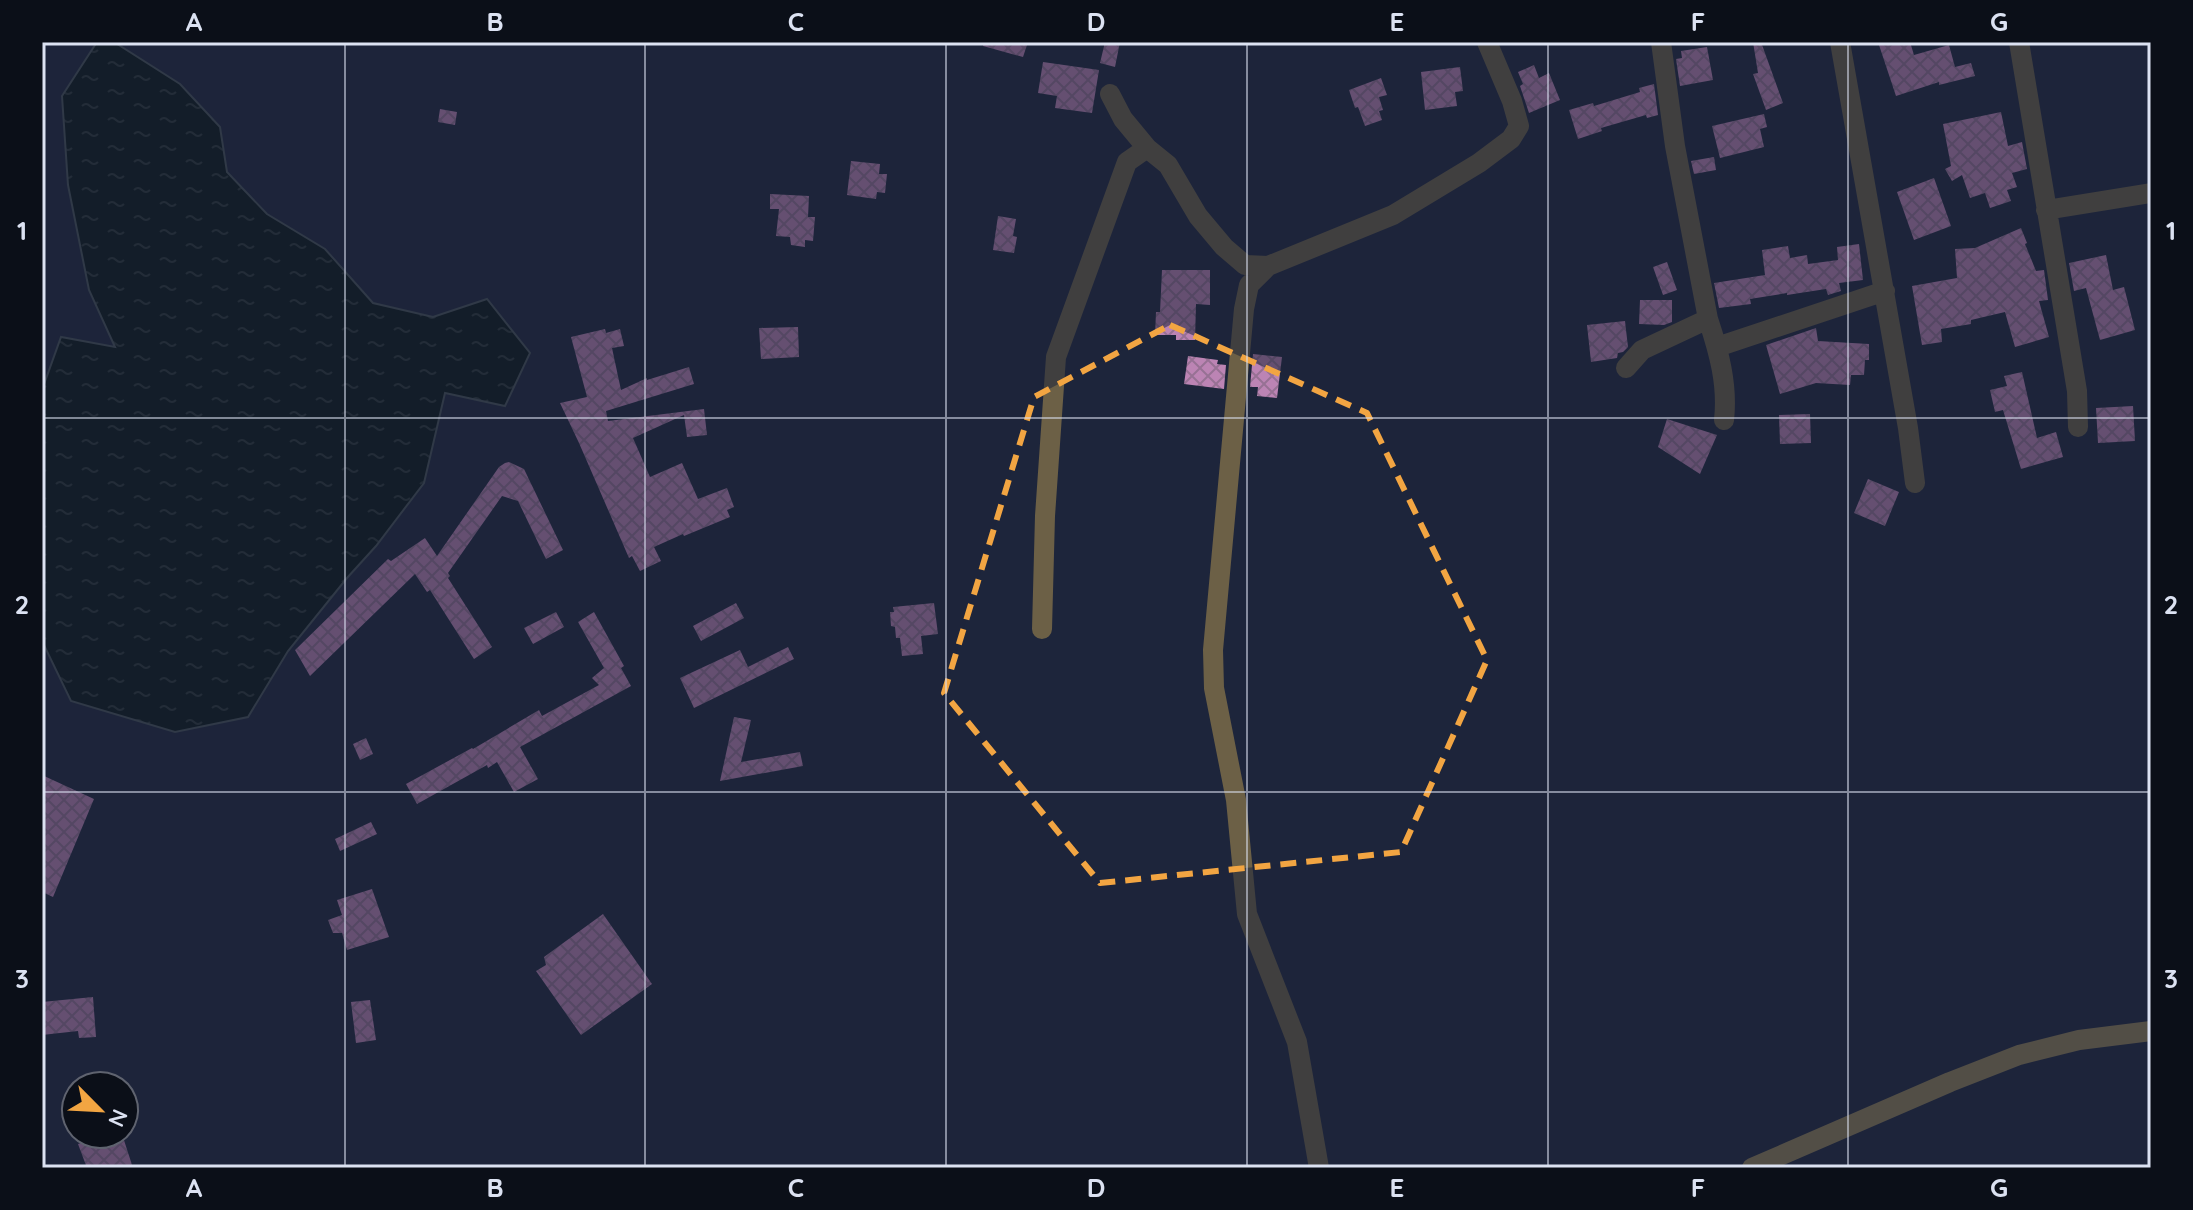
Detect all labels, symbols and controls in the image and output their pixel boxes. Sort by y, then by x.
text: A [186,5,203,38]
text: B [486,5,504,38]
text: C [788,5,804,38]
text: D [1087,5,1105,38]
text: E [1390,5,1404,38]
text: F [1691,5,1705,38]
text: G [1990,5,2008,38]
text: 1 [17,214,27,247]
text: 1 [2166,214,2176,247]
text: 2 [15,588,29,621]
text: 2 [2164,588,2178,621]
text: 3 [15,962,29,995]
text: 3 [2164,962,2178,995]
north arrow [60,1070,140,1150]
text: N [102,1105,134,1131]
text: A [186,1171,203,1204]
text: B [486,1171,504,1204]
text: C [788,1171,804,1204]
text: D [1087,1171,1105,1204]
text: E [1390,1171,1404,1204]
text: F [1691,1171,1705,1204]
text: G [1990,1171,2008,1204]

